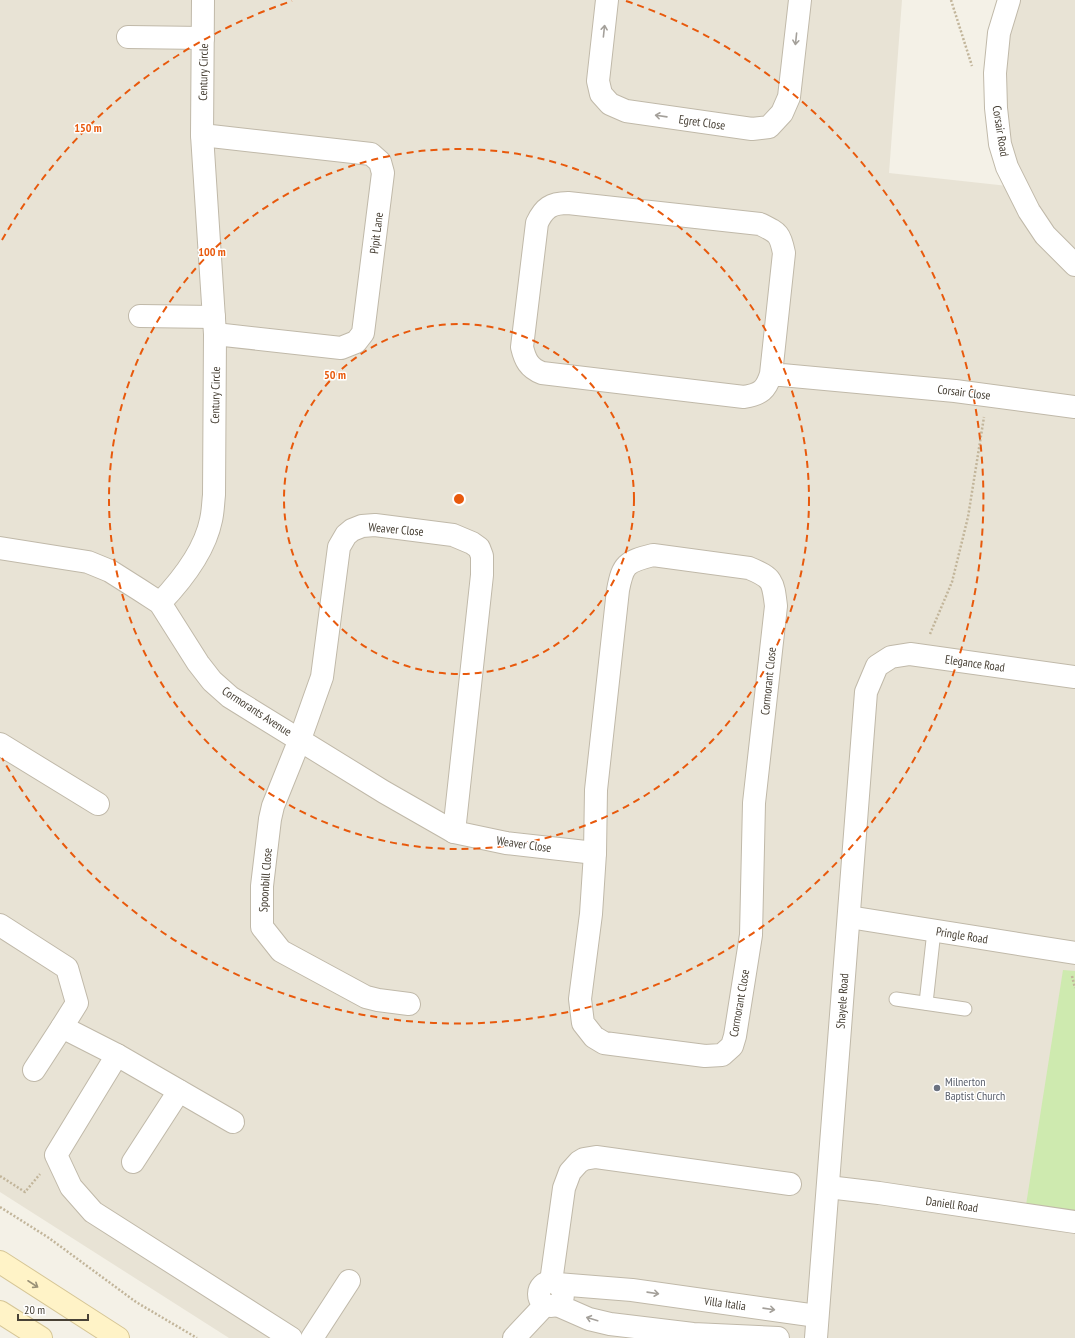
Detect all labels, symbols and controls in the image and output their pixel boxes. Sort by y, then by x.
one-way arrow [600,25,608,38]
one-way arrow [792,32,799,45]
street label: Century Circle [195,43,211,101]
street label: Corsair Road [990,104,1012,158]
street label: Egret Close [678,111,726,133]
one-way arrow [655,112,668,120]
text: 150 m [74,120,102,135]
street label: Pipit Lane [366,211,386,255]
text: 100 m [198,244,226,259]
street label: Century Circle [207,366,223,424]
text: 50 m [324,367,346,382]
street label: Corsair Close [937,381,991,403]
centre of rings [452,492,466,506]
street label: Weaver Close [368,519,424,539]
street label: Cormorant Close [757,646,779,716]
street label: Elegance Road [944,651,1006,675]
street label: Cormorants Avenue [219,683,295,739]
street label: Weaver Close [496,833,552,855]
street label: Spoonbill Close [255,847,275,913]
street label: Pringle Road [935,924,989,946]
street label: Cormorant Close [726,968,752,1038]
street label: Shayele Road [833,973,851,1029]
place label: Milnerton Baptist Church [945,1074,1005,1103]
marker: Milnerton Baptist Church [932,1083,942,1093]
street label: Daniell Road [925,1193,979,1215]
one-way arrow [27,1280,39,1288]
one-way arrow [647,1289,660,1297]
street label: Villa Italia [702,1292,747,1313]
scale bar [18,1296,88,1322]
text: 20 m [24,1302,45,1317]
one-way arrow [762,1305,775,1313]
one-way arrow [586,1315,599,1322]

